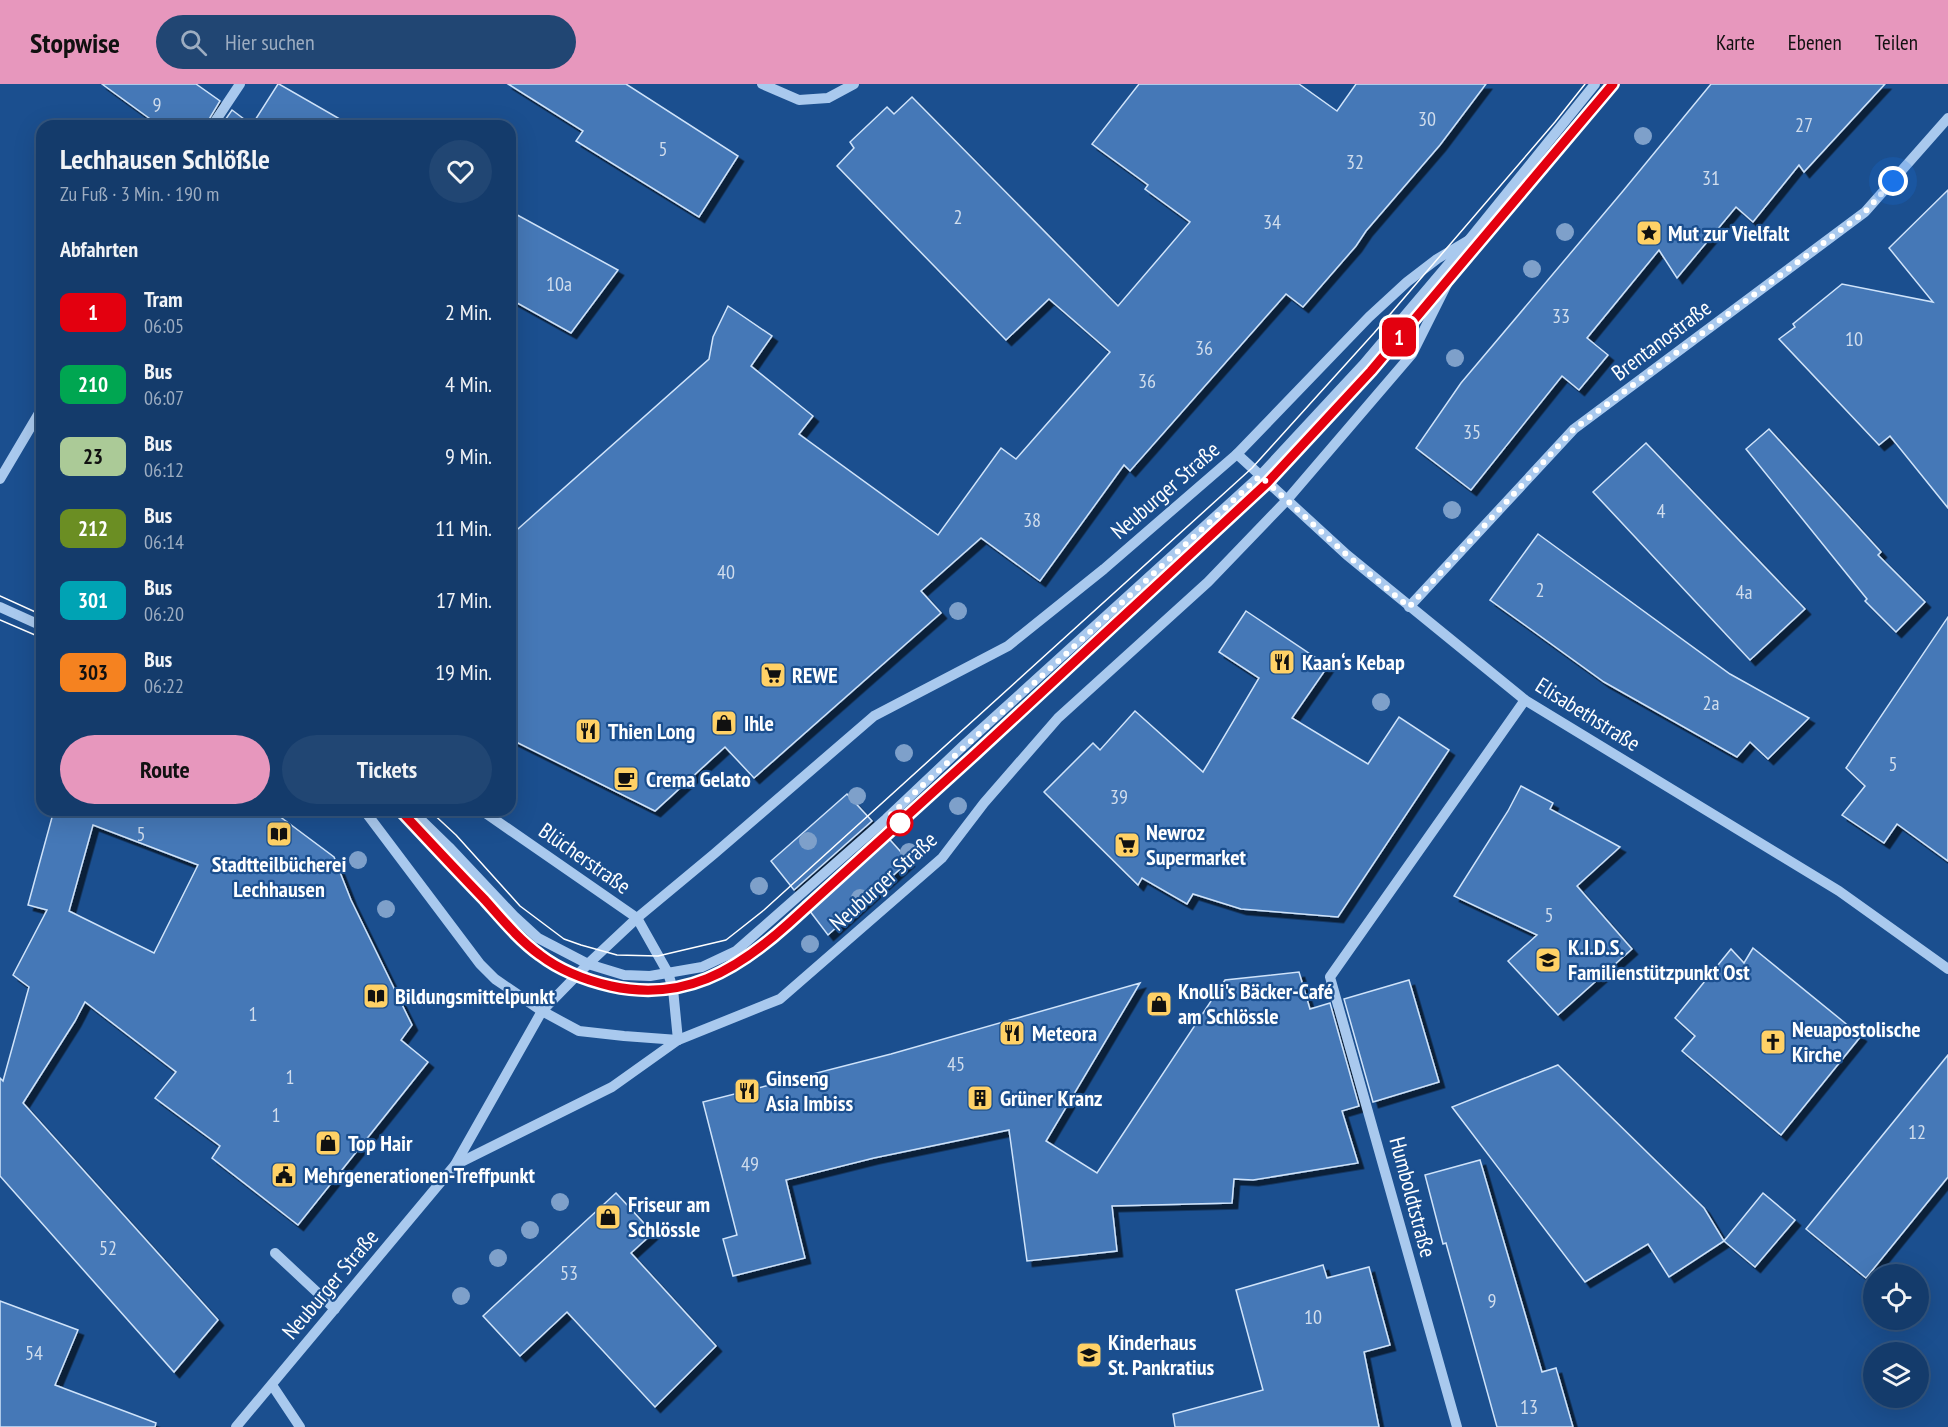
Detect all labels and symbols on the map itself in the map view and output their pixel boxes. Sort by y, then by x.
house number: 9 [153,92,162,118]
house number: 30 [1418,106,1436,132]
house number: 27 [1795,112,1813,138]
house number: 5 [659,136,668,162]
house number: 32 [1346,149,1364,175]
house number: 31 [1702,165,1720,191]
your location [1878,166,1908,196]
house number: 2 [954,204,963,230]
house number: 34 [1263,209,1281,235]
place icon: Mut zur Vielfalt [1634,218,1664,248]
place label: Mut zur Vielfalt [1668,219,1790,247]
house number: 10a [546,271,572,297]
street label: Brentanostraße [1606,294,1716,386]
house number: 33 [1552,303,1570,329]
line badge: 1 [1380,318,1418,356]
house number: 10 [1845,326,1863,352]
house number: 36 [1195,335,1213,361]
house number: 36 [1138,368,1156,394]
house number: 35 [1463,419,1481,445]
street label: Neuburger Straße [1105,435,1225,545]
house number: 4 [1657,498,1666,524]
house number: 38 [1023,507,1041,533]
house number: 40 [717,559,735,585]
house number: 2 [1536,577,1545,603]
house number: 4a [1736,579,1753,605]
restaurant icon: Kaan‘s Kebap [1267,647,1297,677]
place label: Kaan‘s Kebap [1302,648,1405,676]
supermarket icon: REWE [758,660,788,690]
place label: REWE [792,661,838,689]
street label: Elisabethstraße [1531,671,1645,757]
house number: 2a [1703,690,1720,716]
shop icon: Ihle [709,708,739,738]
place label: Ihle [744,709,774,737]
restaurant icon: Thien Long [573,716,603,746]
place label: Thien Long [608,717,695,745]
house number: 5 [1889,751,1898,777]
cafe icon: Crema Gelato [611,764,641,794]
place label: Crema Gelato [646,765,751,793]
house number: 39 [1110,784,1128,810]
unlabelled marker [887,810,913,836]
street label: Blücherstraße [534,816,636,900]
place label: Newroz Supermarket [1146,818,1247,871]
library icon: Stadtteilbücherei Lechhausen [264,819,294,849]
house number: 5 [137,821,146,847]
street label: Neuburger Straße [823,825,943,937]
supermarket icon: Newroz Supermarket [1112,830,1142,860]
place label: Stadtteilbücherei Lechhausen [212,850,346,903]
house number: 5 [1545,902,1554,928]
place label: K.I.D.S. Familienstützpunkt Ost [1568,933,1750,986]
school or university icon: K.I.D.S. Familienstützpunkt Ost [1533,945,1563,975]
place label: Knolli's Bäcker-Café am Schlössle [1178,977,1333,1030]
library icon: Bildungsmittelpunkt [361,981,391,1011]
place label: Bildungsmittelpunkt [395,982,556,1010]
shop icon: Knolli's Bäcker-Café am Schlössle [1144,989,1174,1019]
house number: 1 [249,1001,258,1027]
place label: Neuapostolische Kirche [1792,1015,1921,1068]
restaurant icon: Meteora [997,1018,1027,1048]
place label: Meteora [1032,1019,1097,1047]
church icon: Neuapostolische Kirche [1758,1027,1788,1057]
house number: 45 [947,1051,965,1077]
house number: 1 [286,1064,295,1090]
place label: Ginseng Asia Imbiss [765,1064,853,1117]
restaurant icon: Ginseng Asia Imbiss [732,1076,762,1106]
building icon: Grüner Kranz [965,1083,995,1113]
place label: Grüner Kranz [1000,1084,1102,1112]
house number: 1 [272,1102,281,1128]
house number: 12 [1908,1119,1926,1145]
shop icon: Top Hair [313,1128,343,1158]
place label: Top Hair [348,1129,413,1157]
street label: Humboldtstraße [1383,1134,1443,1260]
house number: 49 [741,1151,759,1177]
public building icon: Mehrgenerationen-Treffpunkt [269,1160,299,1190]
place label: Mehrgenerationen-Treffpunkt [304,1161,536,1189]
place label: Friseur am Schlössle [628,1190,710,1243]
shop icon: Friseur am Schlössle [593,1202,623,1232]
street label: Neuburger Straße [276,1223,384,1345]
house number: 52 [99,1235,117,1261]
house number: 53 [560,1260,578,1286]
house number: 9 [1488,1288,1497,1314]
house number: 10 [1304,1304,1322,1330]
place label: Kinderhaus St. Pankratius [1108,1328,1215,1381]
house number: 54 [25,1340,43,1366]
school or university icon: Kinderhaus St. Pankratius [1074,1340,1104,1370]
house number: 13 [1520,1394,1538,1420]

